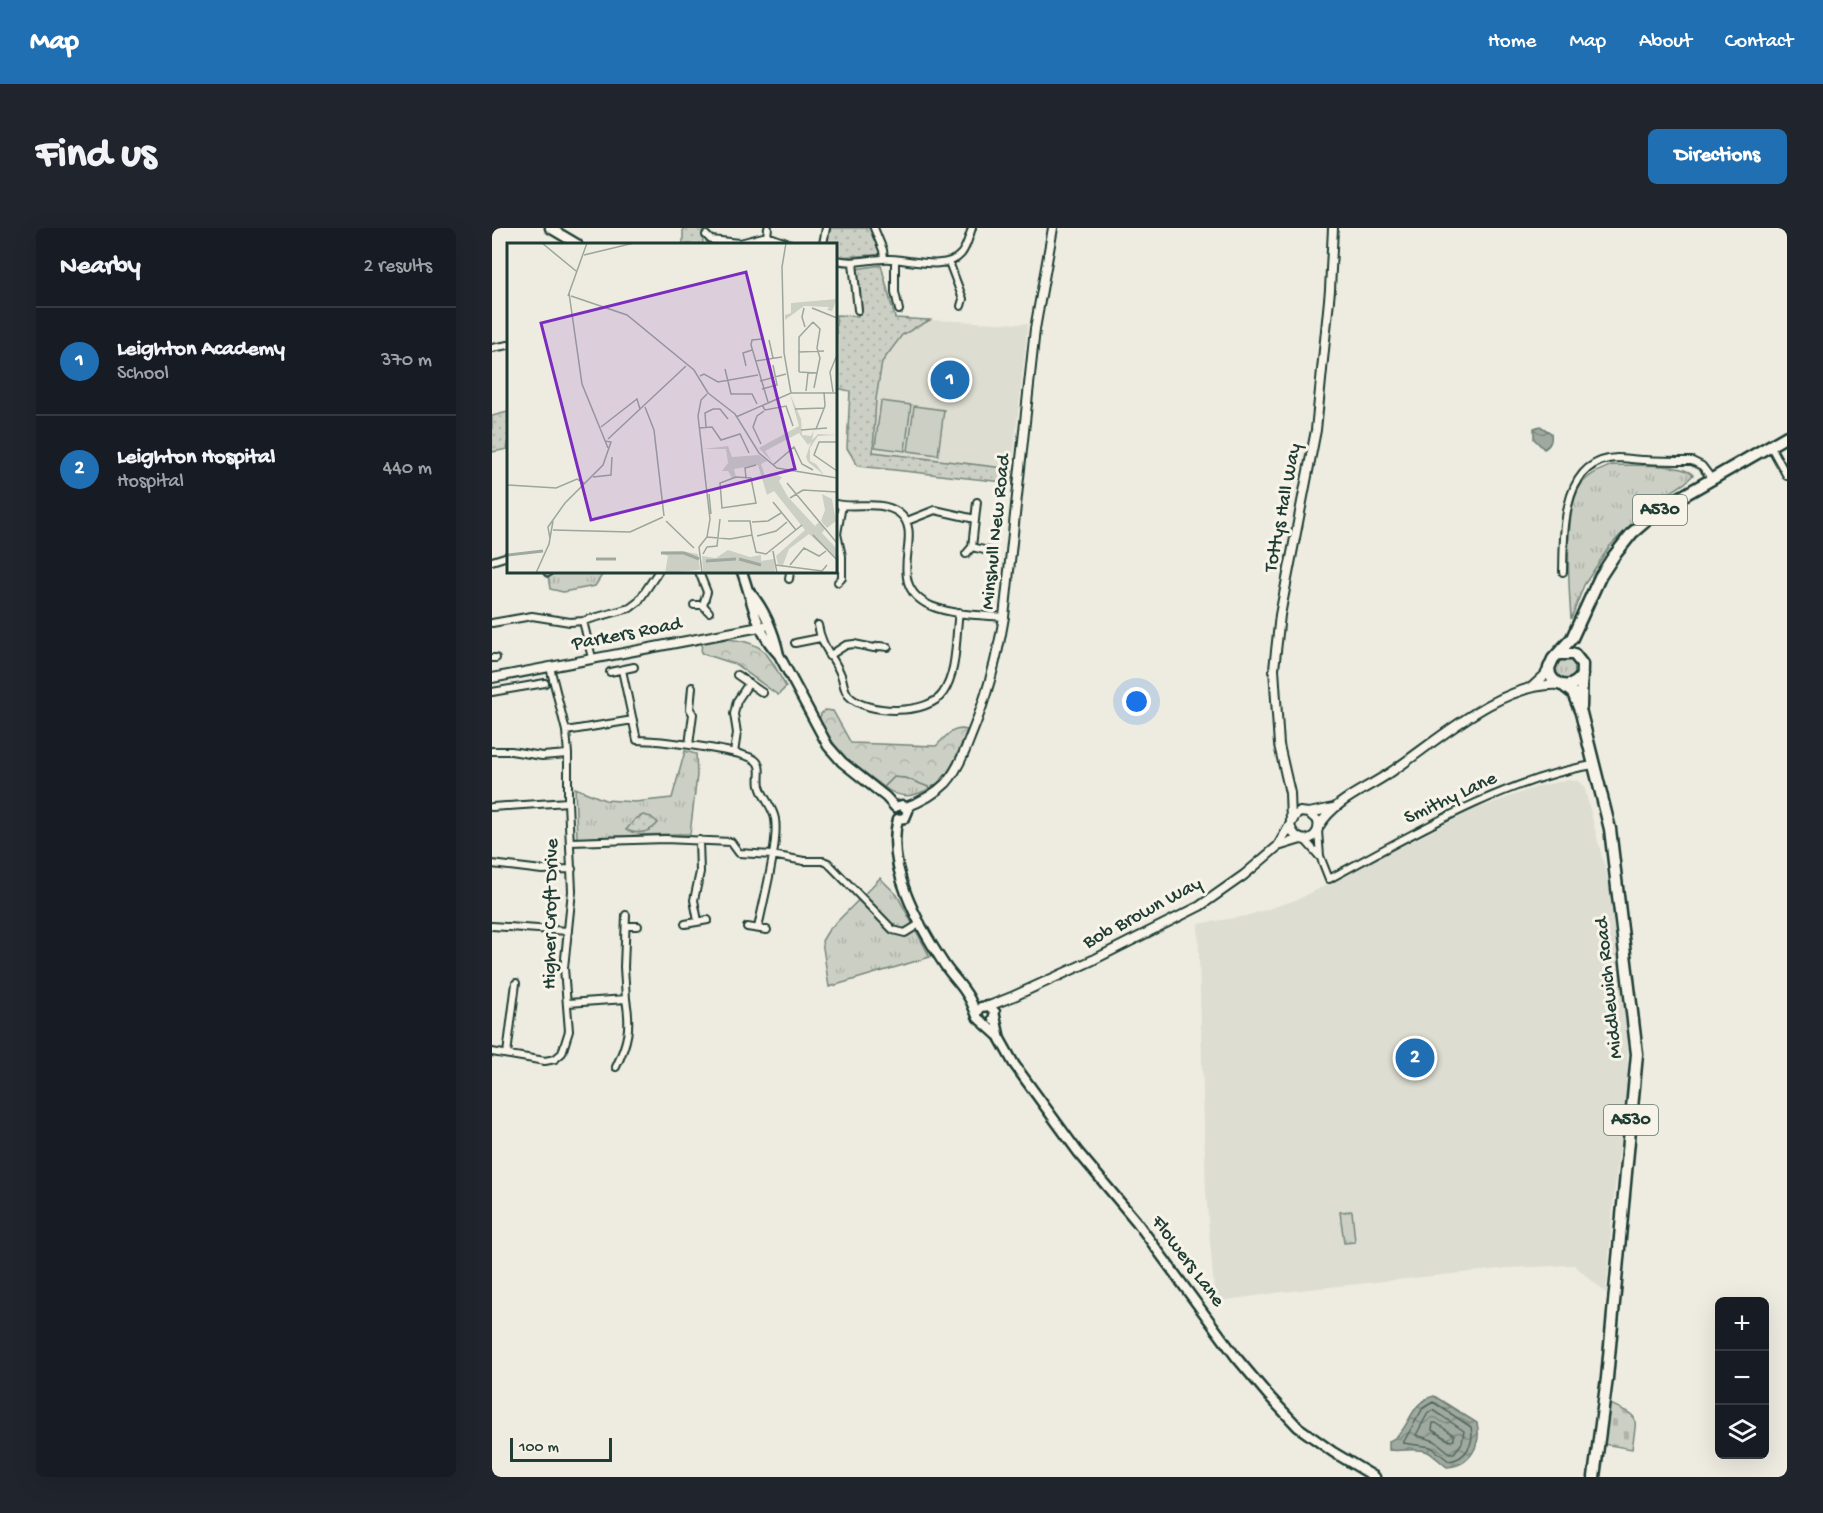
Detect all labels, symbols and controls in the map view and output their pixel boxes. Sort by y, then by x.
text: Map [30,26,79,59]
text: Home [1488,30,1536,55]
text: Map [1569,30,1606,55]
text: About [1639,30,1692,55]
text: Contact [1725,30,1793,55]
button: Directions [1648,129,1787,184]
text: Find us [36,132,156,181]
inset map [507,243,837,573]
text: Nearby [60,252,141,283]
text: 2 results [363,256,432,279]
text: Leighton Academy [117,337,285,363]
text: 1 [75,350,84,373]
text: 370 m [381,350,432,373]
pin: 1 [930,358,970,402]
text: School [117,363,169,386]
street label: Tottys Hall Way [1260,442,1308,575]
text: Leighton Hospital [117,445,275,471]
street label: Minshull New Road [977,451,1017,611]
text: 2 [75,458,84,481]
text: 440 m [383,458,432,481]
text: Hospital [117,471,184,494]
road number: A530 [1633,495,1687,525]
street label: Parkers Road [569,613,686,657]
your location [1122,687,1151,716]
street label: Smithy Lane [1401,767,1502,830]
street label: Higher Croft Drive [539,838,565,990]
street label: Bob Brown Way [1079,873,1206,955]
street label: Middlewich Road [1591,914,1629,1060]
pin: 2 [1396,1036,1434,1080]
road number: A530 [1604,1105,1658,1135]
street label: Flowers Lane [1145,1211,1229,1313]
map controls [1715,1297,1769,1459]
button: + [1715,1297,1769,1351]
button: − [1715,1351,1769,1405]
button: layers [1715,1405,1769,1459]
scale bar [510,1435,612,1462]
text: 100 m [519,1439,559,1458]

